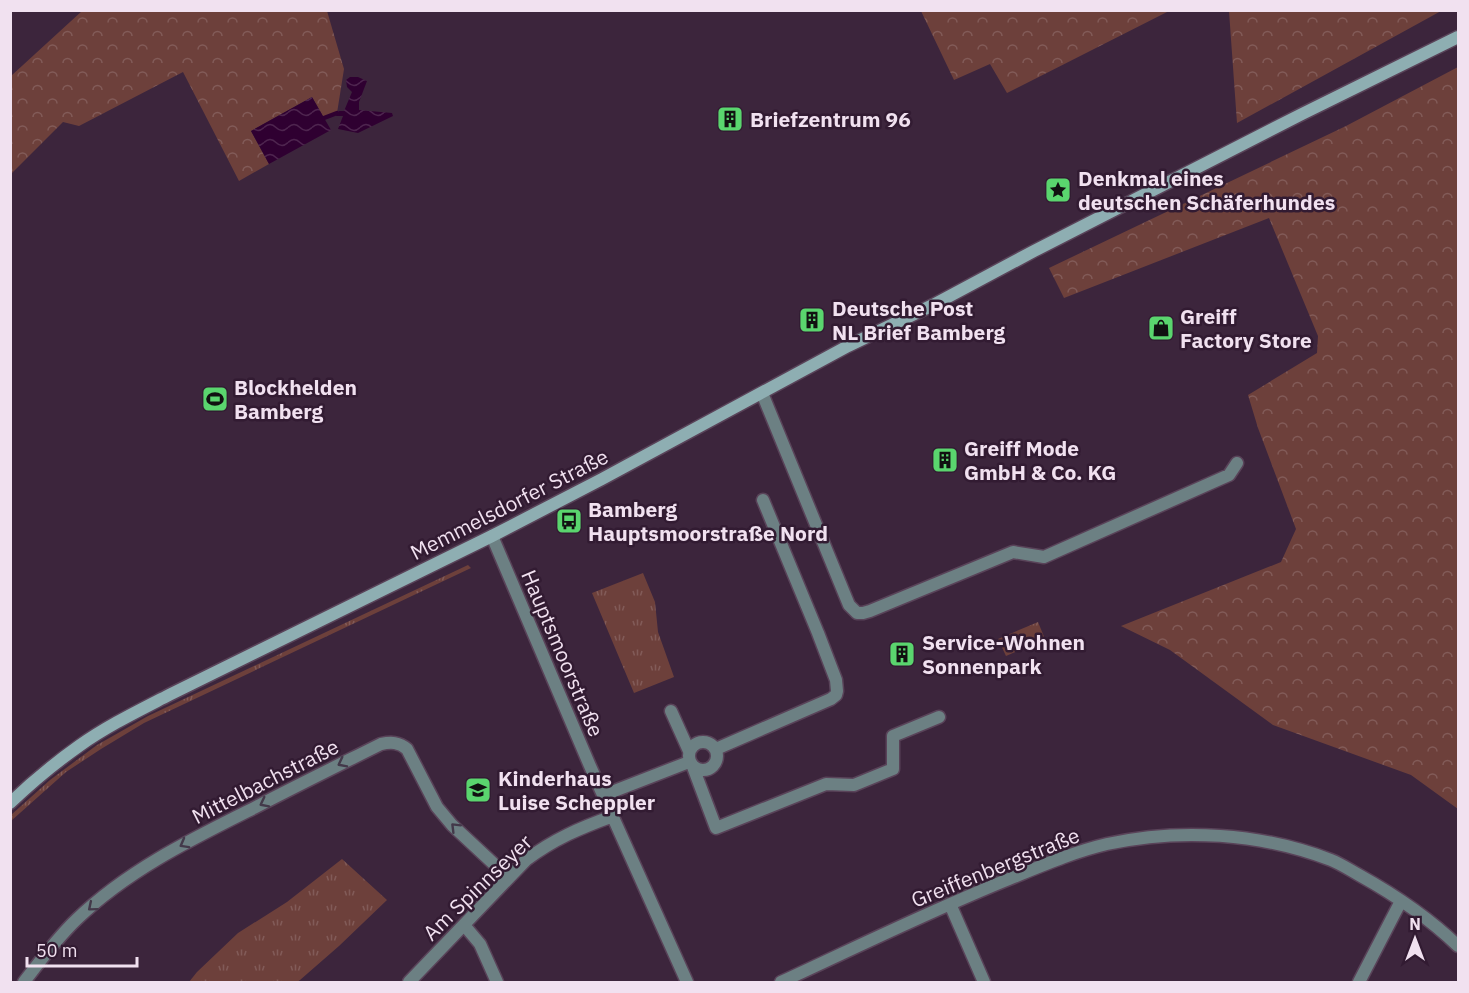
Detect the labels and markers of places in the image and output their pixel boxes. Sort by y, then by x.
building icon: Briefzentrum 96 [715,104,745,134]
place label: Briefzentrum 96 [750,105,911,133]
place label: Denkmal eines deutschen Schäferhundes [1078,164,1335,216]
place icon: Denkmal eines deutschen Schäferhundes [1043,175,1073,205]
place label: Deutsche Post NL Brief Bamberg [832,294,1006,346]
place label: Greiff Factory Store [1180,302,1312,354]
building icon: Deutsche Post NL Brief Bamberg [797,305,827,335]
shop icon: Greiff Factory Store [1146,313,1176,343]
place label: Blockhelden Bamberg [234,373,357,425]
sports icon: Blockhelden Bamberg [200,384,230,414]
place label: Greiff Mode GmbH & Co. KG [964,434,1116,486]
building icon: Greiff Mode GmbH & Co. KG [930,445,960,475]
place label: Bamberg Hauptsmoorstraße Nord [588,495,828,547]
bus stop icon: Bamberg Hauptsmoorstraße Nord [554,506,584,536]
place label: Service-Wohnen Sonnenpark [922,628,1085,680]
building icon: Service-Wohnen Sonnenpark [887,639,917,669]
place label: Kinderhaus Luise Scheppler [498,764,656,816]
school or university icon: Kinderhaus Luise Scheppler [463,775,493,805]

